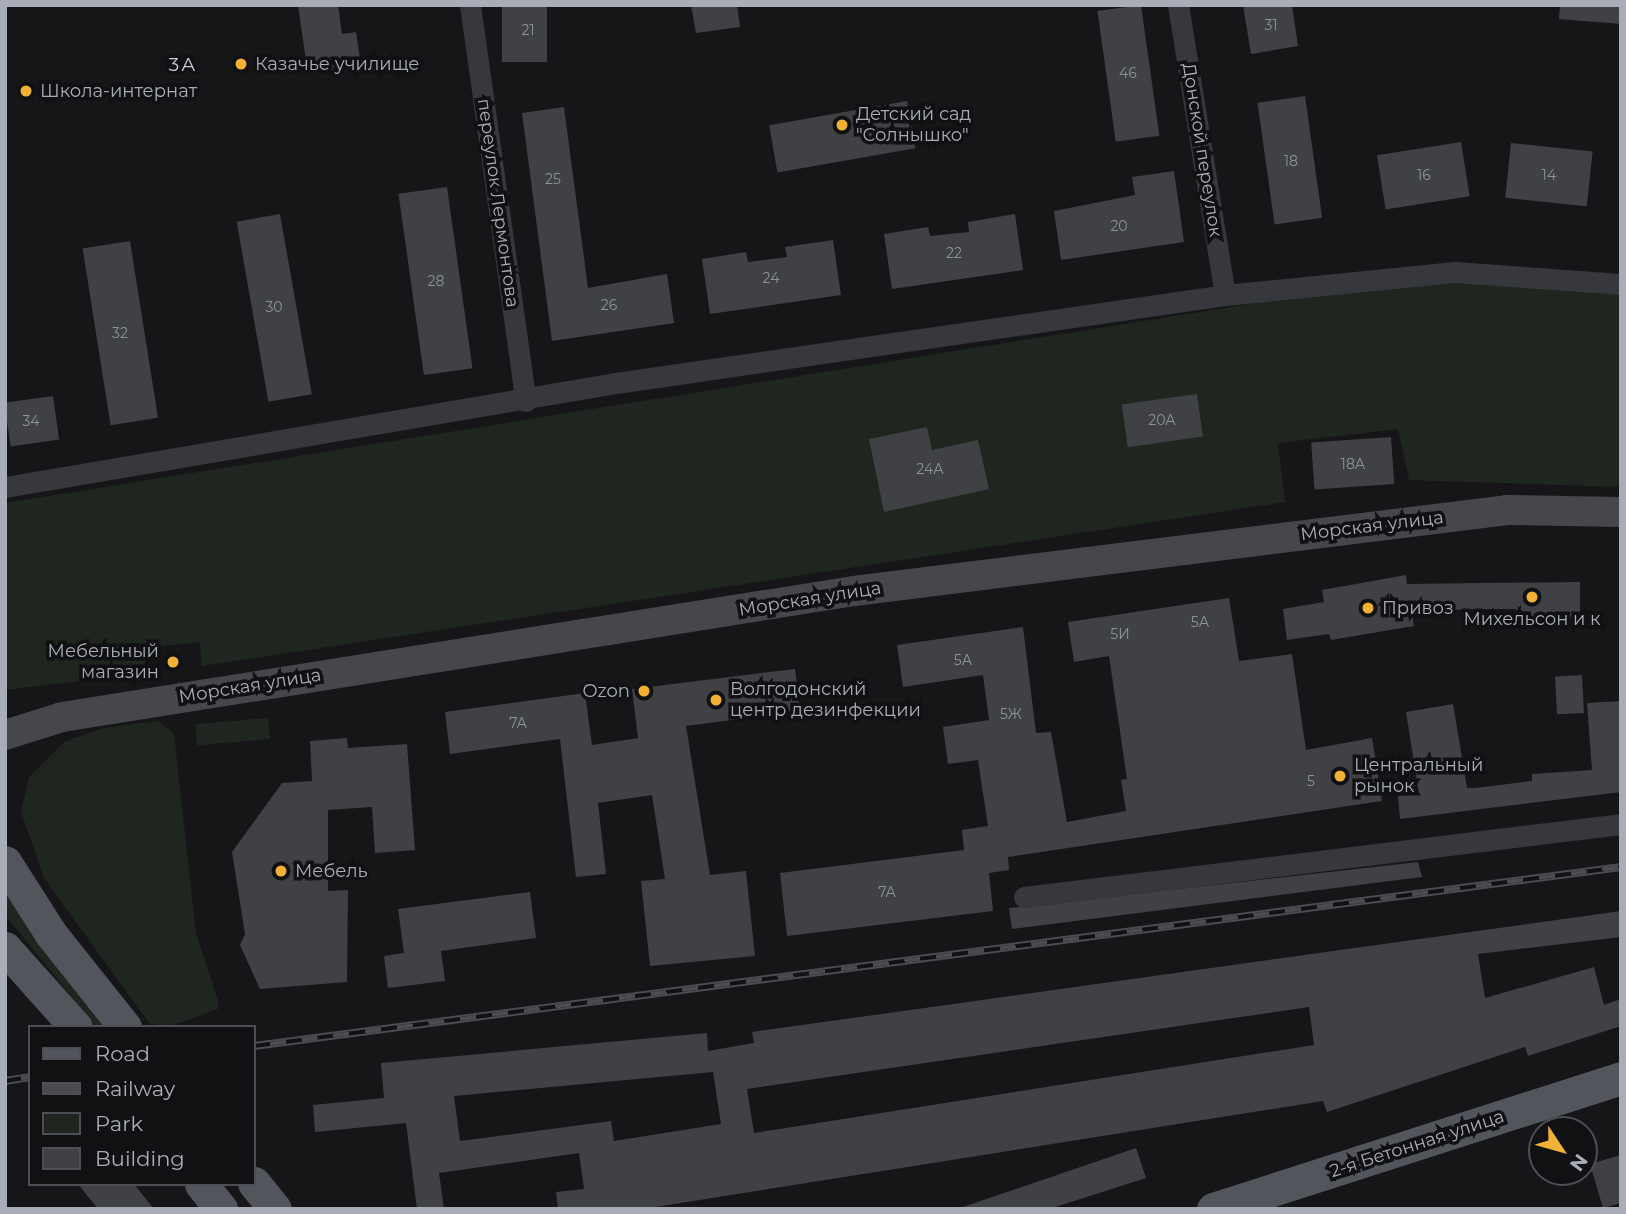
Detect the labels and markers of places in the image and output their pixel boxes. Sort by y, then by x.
place label: Казачье училище [255,53,419,75]
marker: Казачье училище [233,56,249,72]
place label: Школа-интернат [40,80,197,102]
marker: Школа-интернат [18,83,34,99]
place label: Детский сад "Солнышко" [856,104,971,146]
marker: Детский сад "Солнышко" [834,117,850,133]
marker: Михельсон и к [1524,589,1540,605]
place label: Привоз [1382,597,1454,619]
marker: Привоз [1360,600,1376,616]
place label: Михельсон и к [1463,608,1601,630]
place label: Мебельный магазин [48,641,159,684]
marker: Мебельный магазин [165,654,181,670]
place label: Волгодонский центр дезинфекции [730,679,921,722]
place label: Ozon [582,680,630,702]
marker: Ozon [636,683,652,699]
marker: Волгодонский центр дезинфекции [708,692,724,708]
place label: Центральный рынок [1354,755,1483,798]
marker: Центральный рынок [1332,768,1348,784]
place label: Мебель [295,860,368,882]
marker: Мебель [273,863,289,879]

